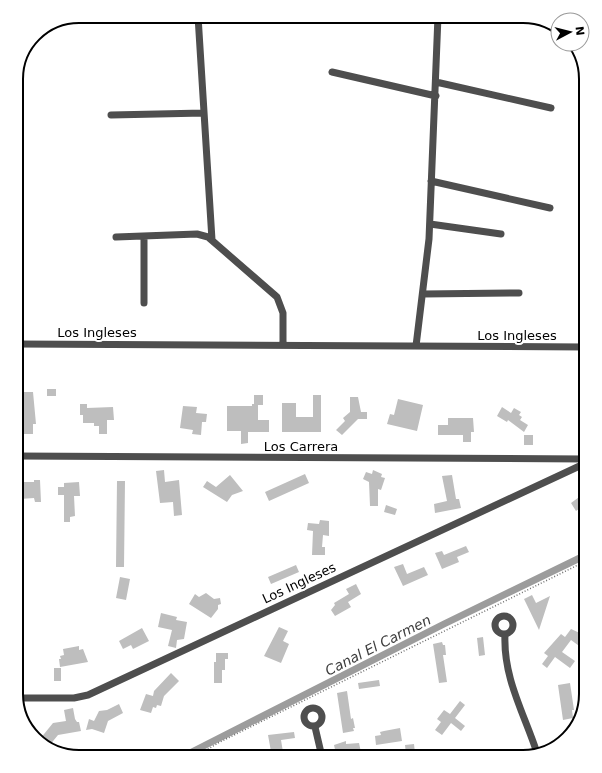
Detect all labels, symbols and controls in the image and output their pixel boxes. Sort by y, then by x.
north arrow [550,12,590,52]
text: N [572,25,586,36]
street label: Los Ingleses [57,325,137,340]
street label: Los Ingleses [477,328,557,343]
street label: Los Carrera [264,439,338,454]
street label: Los Ingleses [260,559,338,607]
water label: Canal El Carmen [322,611,434,679]

